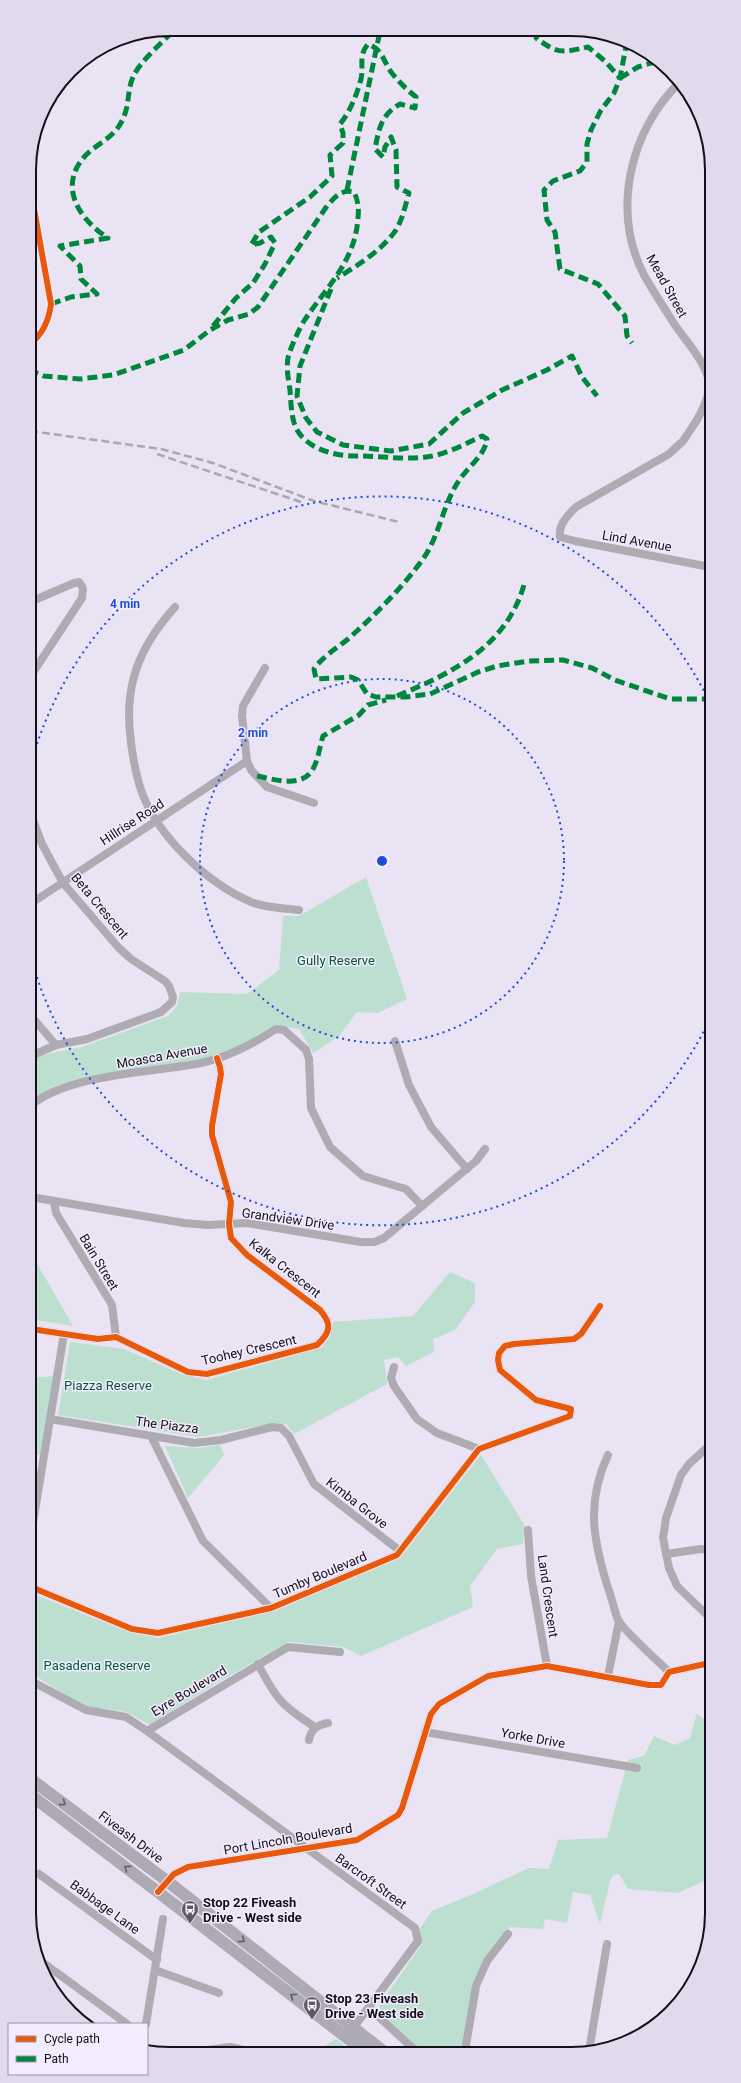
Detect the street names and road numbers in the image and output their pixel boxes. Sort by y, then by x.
street label: Mead Street [643,252,691,320]
street label: Lind Avenue [601,527,673,555]
street label: Hillrise Road [97,796,167,848]
street label: Beta Crescent [68,870,132,942]
street label: Moasca Avenue [115,1041,209,1071]
street label: Grandview Drive [241,1205,335,1233]
street label: Bain Street [76,1231,122,1293]
street label: Kalka Crescent [246,1235,324,1301]
street label: Toohey Crescent [200,1332,298,1368]
street label: The Piazza [135,1414,199,1436]
street label: Kimba Grove [323,1474,391,1532]
street label: Tumby Boulevard [271,1549,369,1601]
street label: Land Crescent [535,1554,561,1638]
street label: Eyre Boulevard [149,1663,229,1719]
street label: Yorke Drive [500,1725,566,1751]
street label: Fiveash Drive [96,1808,166,1866]
street label: Port Lincoln Boulevard [222,1820,354,1858]
street label: Barcroft Street [333,1850,409,1912]
street label: Babbage Lane [67,1877,143,1937]

